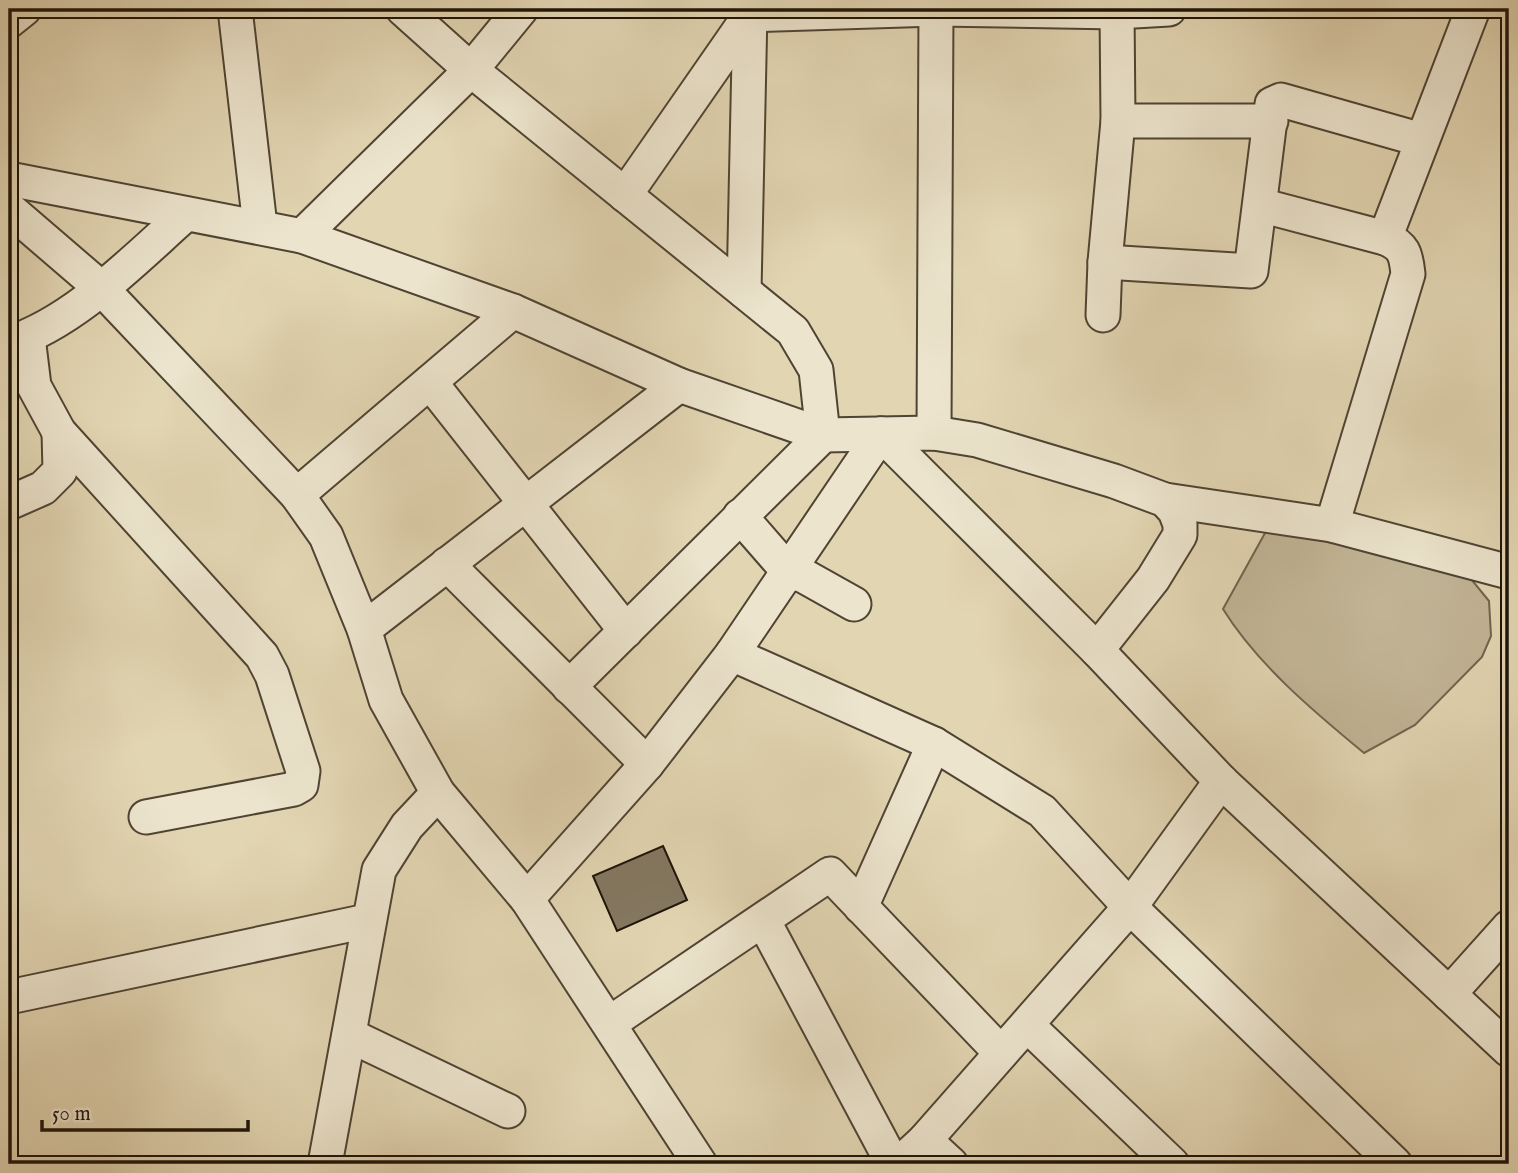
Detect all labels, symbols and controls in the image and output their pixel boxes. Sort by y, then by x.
scale bar [42,1089,248,1133]
text: 50 m [52,1101,91,1128]

